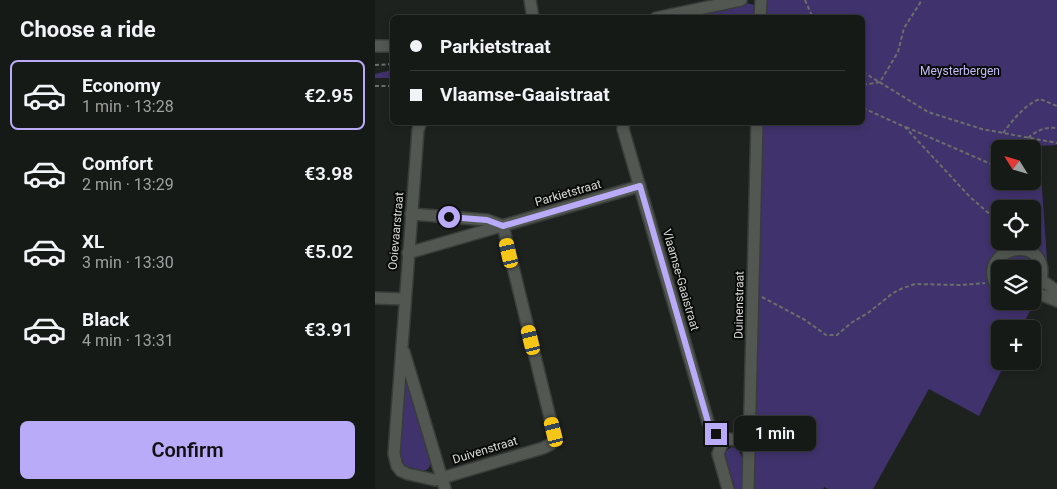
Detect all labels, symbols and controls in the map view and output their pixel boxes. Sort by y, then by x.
text: Choose a ride [20,17,156,42]
text: Parkietstraat [440,35,551,58]
park label: Meysterbergen [920,64,1000,78]
icon: car [22,73,67,118]
text: Economy [82,74,161,97]
text: Vlaamse-Gaaistraat [440,83,610,106]
text: €2.95 [304,84,353,107]
text: 1 min · 13:28 [82,97,174,116]
north arrow [991,140,1041,190]
map controls [991,140,1041,370]
icon: car [22,151,67,196]
text: Comfort [82,152,153,175]
text: €3.98 [304,162,353,185]
text: 2 min · 13:29 [82,175,174,194]
street label: Parkietstraat [533,177,603,209]
street label: Ooievaarstraat [386,191,406,271]
button: locate [991,200,1041,250]
route start [438,206,460,228]
street label: Vlaamse-Gaaistraat [660,228,702,333]
icon: car [22,229,67,274]
text: XL [82,230,104,253]
car [498,237,519,269]
text: €5.02 [304,240,353,263]
text: 3 min · 13:30 [82,253,174,272]
button: layers [991,260,1041,310]
street label: Duinenstraat [731,271,747,339]
icon: car [22,307,67,352]
text: Black [82,308,129,331]
text: €3.91 [304,318,353,341]
button: + [991,320,1041,370]
car [520,324,541,356]
text: 4 min · 13:31 [82,331,174,350]
car [543,416,564,448]
callout: 1 min [733,416,816,452]
button: Confirm [20,421,355,479]
route end [705,423,727,445]
text: 1 min [755,424,795,443]
street label: Duivenstraat [451,433,519,467]

